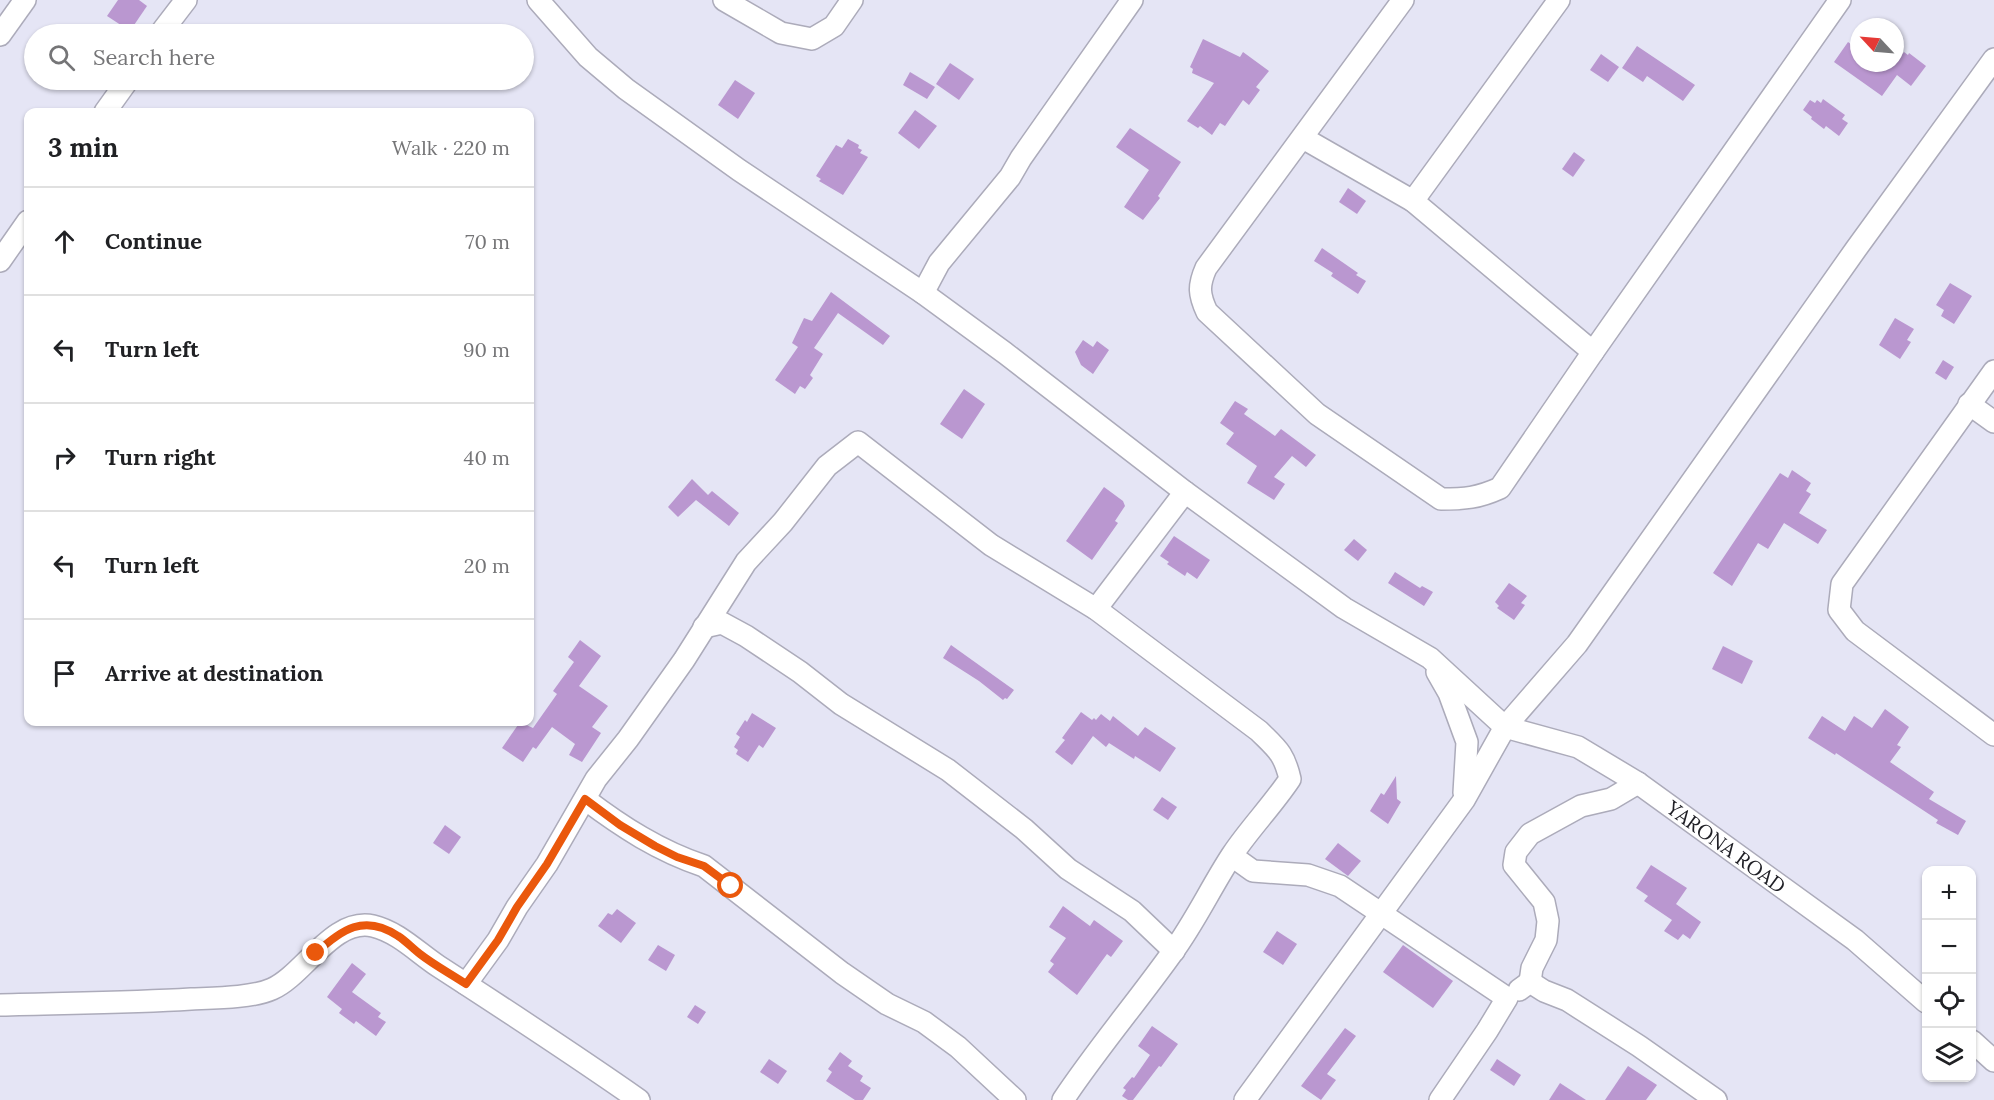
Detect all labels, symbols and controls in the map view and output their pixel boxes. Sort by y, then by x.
north arrow [1850,18,1904,72]
search box [24,24,534,90]
icon: search [45,41,78,74]
text: Search here [93,43,215,71]
text: 3 min [48,131,118,164]
text: Walk · 220 m [392,135,510,160]
icon: ahead [48,225,81,258]
text: Continue [105,227,202,255]
text: 70 m [465,229,510,254]
icon: left [48,333,81,366]
text: Turn left [105,335,199,363]
text: 90 m [463,337,510,362]
icon: right [48,441,81,474]
text: Turn right [105,443,216,471]
text: 40 m [464,445,510,470]
icon: left [48,549,81,582]
text: Turn left [105,551,199,579]
text: 20 m [464,553,510,578]
icon: arrive [48,657,81,690]
text: Arrive at destination [105,659,323,687]
street label: YARONA ROAD [1661,794,1791,898]
map controls [1922,866,1976,1082]
button: + [1922,866,1976,920]
route start [717,872,743,898]
button: − [1922,920,1976,974]
route end [302,939,328,965]
button: locate [1922,974,1976,1028]
button: layers [1922,1028,1976,1082]

